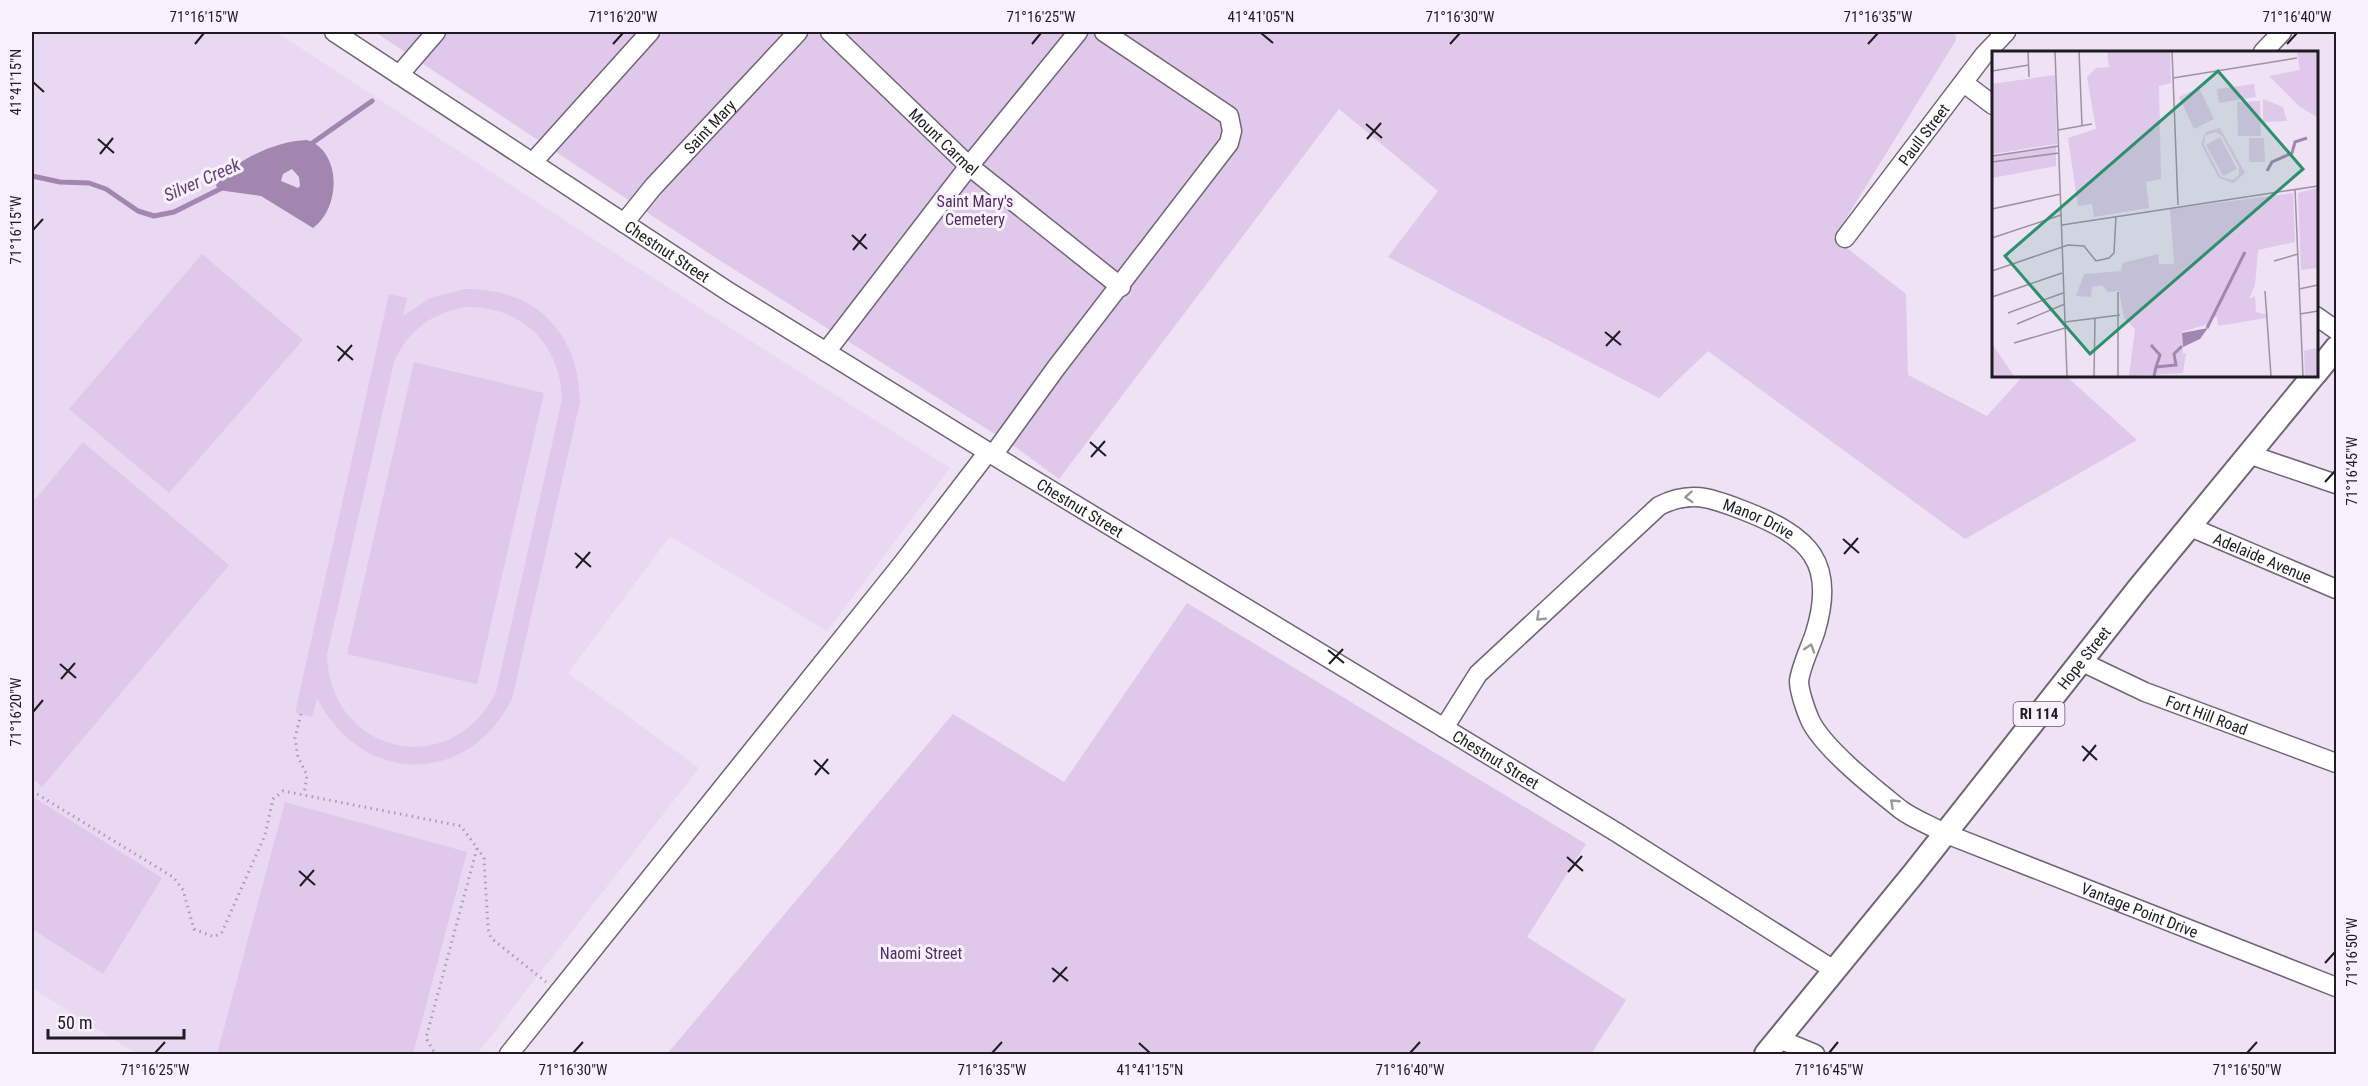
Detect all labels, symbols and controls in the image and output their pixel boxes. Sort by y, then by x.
text: 71°16'15"W [170,8,239,26]
text: 71°16'20"W [589,8,658,26]
text: 71°16'25"W [1007,8,1076,26]
text: 41°41'05"N [1228,8,1294,26]
text: 71°16'30"W [1426,8,1495,26]
text: 71°16'35"W [1844,8,1913,26]
text: 71°16'40"W [2263,8,2332,26]
text: 41°41'15"N [7,49,25,115]
inset map [1992,51,2317,376]
street label: Saint Mary [680,96,740,158]
street label: Paull Street [1894,100,1954,169]
street label: Mount Carmel [905,104,982,180]
water label: Silver Creek [160,153,244,206]
park label: Saint Mary's Cemetery [937,192,1013,229]
text: 71°16'15"W [7,195,25,264]
street label: Chestnut Street [621,217,713,287]
text: 71°16'45"W [2343,436,2361,505]
street label: Chestnut Street [1033,475,1127,542]
one-way arrow [1685,490,1694,503]
street label: Manor Drive [1720,495,1798,543]
street label: Adelaide Avenue [2210,529,2314,587]
one-way arrow [1536,609,1547,620]
street label: Hope Street [2054,623,2115,693]
one-way arrow [1803,643,1816,654]
text: 71°16'20"W [7,677,25,746]
street label: Fort Hill Road [2163,692,2250,739]
road number: RI 114 [2014,702,2064,726]
street label: Chestnut Street [1449,726,1543,793]
one-way arrow [1891,799,1901,810]
street label: Vantage Point Drive [2078,879,2201,942]
text: 71°16'50"W [2343,917,2361,986]
park label: Naomi Street [880,944,963,963]
scale bar [48,1002,184,1040]
text: 50 m [57,1012,92,1033]
text: 71°16'25"W [121,1061,190,1079]
text: 71°16'30"W [539,1061,608,1079]
text: 71°16'35"W [958,1061,1027,1079]
text: 41°41'15"N [1117,1061,1183,1079]
text: 71°16'40"W [1376,1061,1445,1079]
text: 71°16'45"W [1795,1061,1864,1079]
text: 71°16'50"W [2213,1061,2282,1079]

